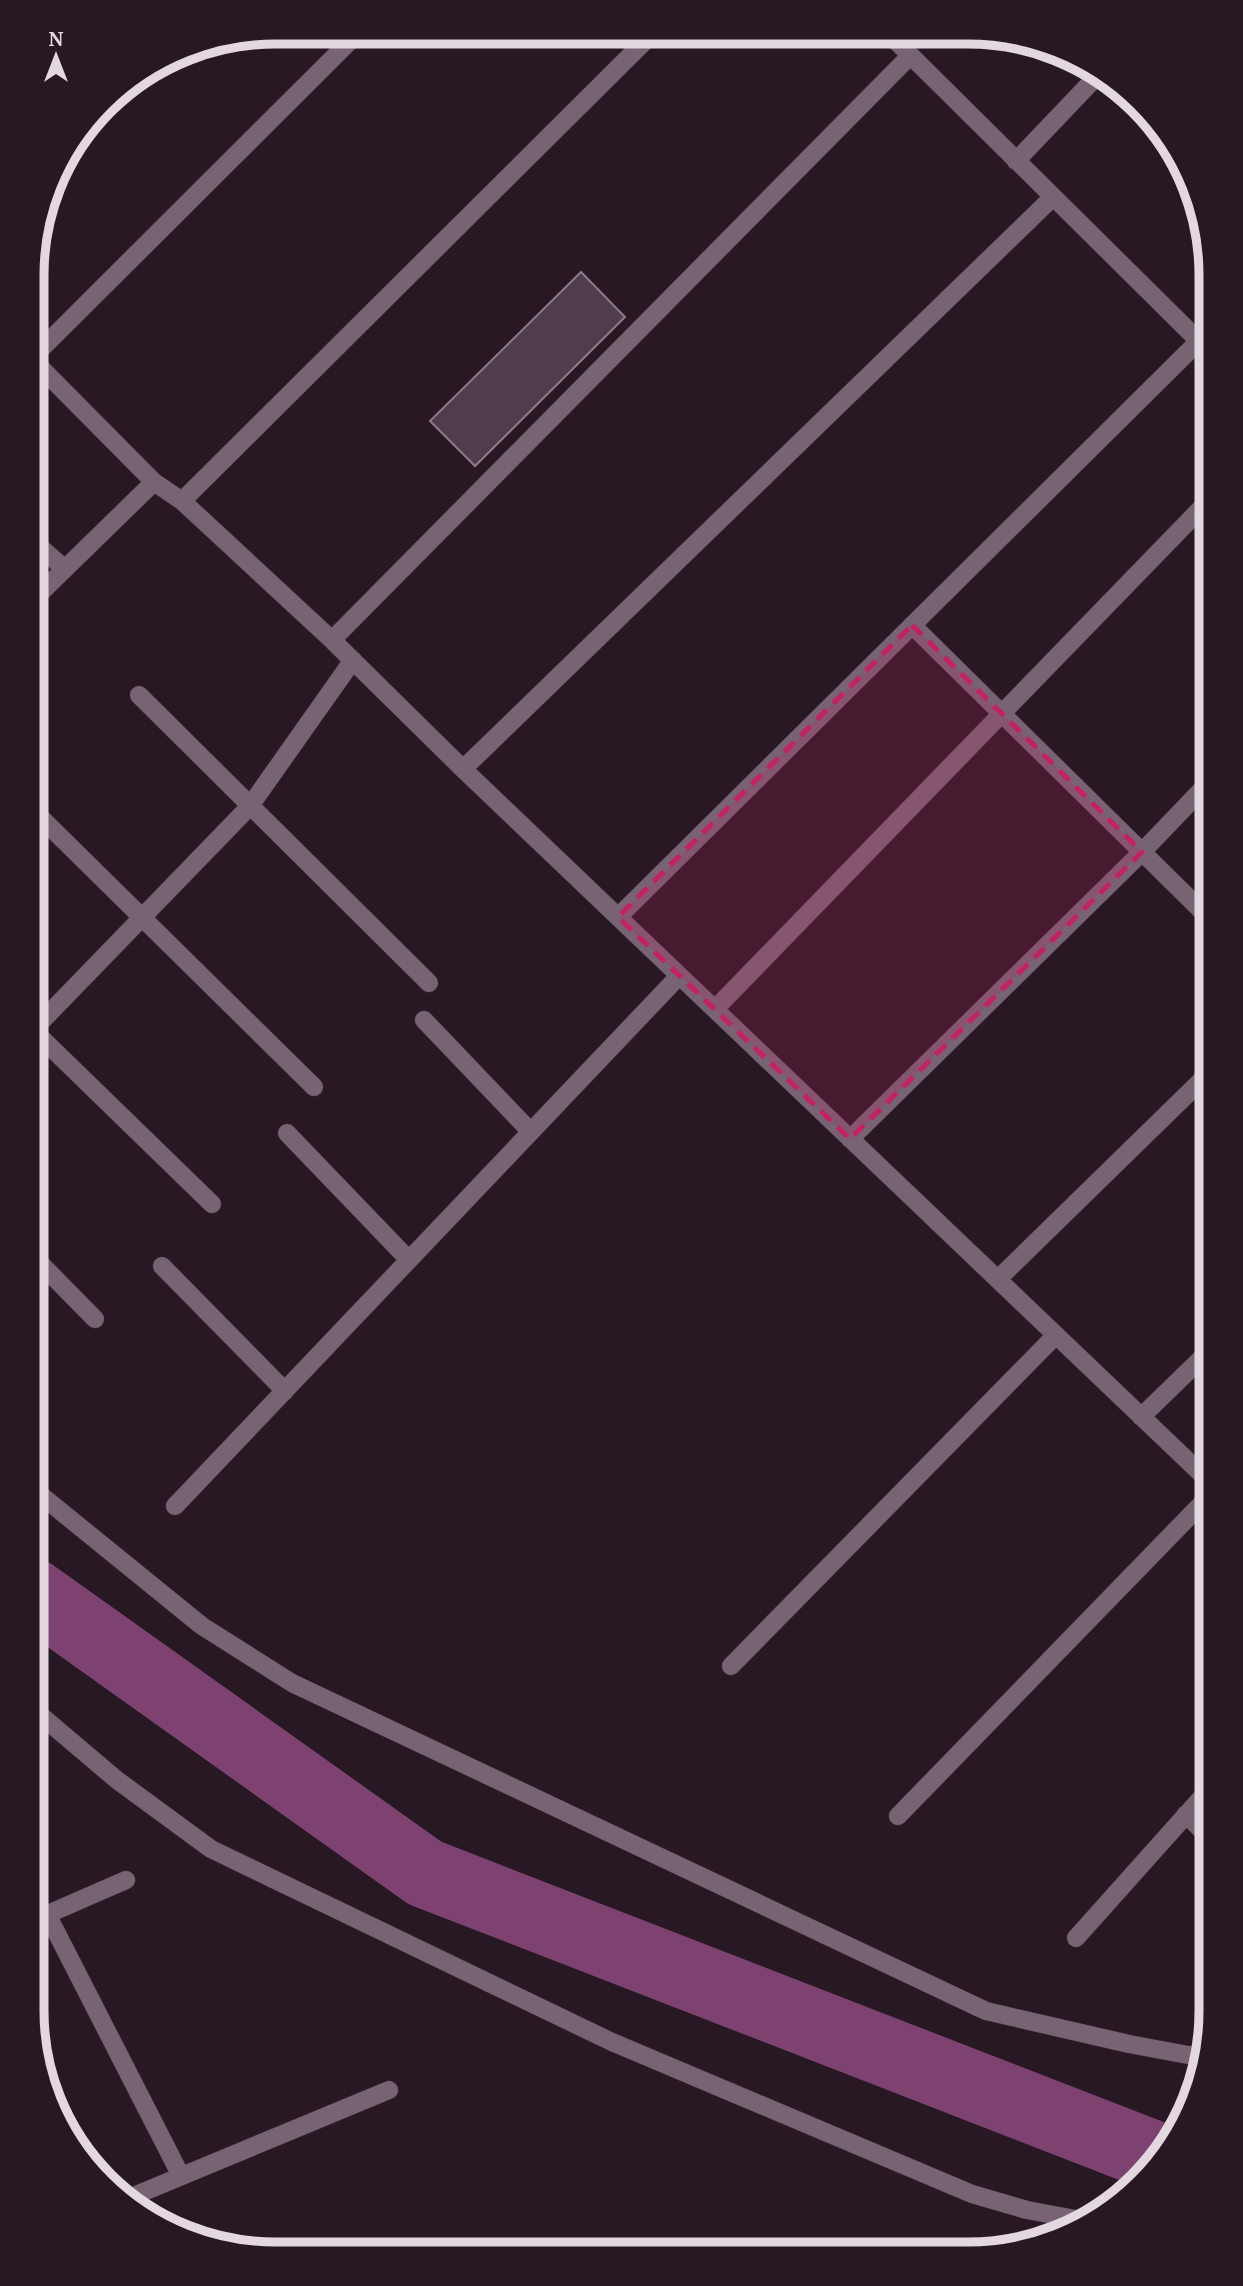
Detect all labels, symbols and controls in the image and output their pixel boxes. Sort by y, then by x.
north arrow [21,21,91,91]
text: N [49,26,64,52]

